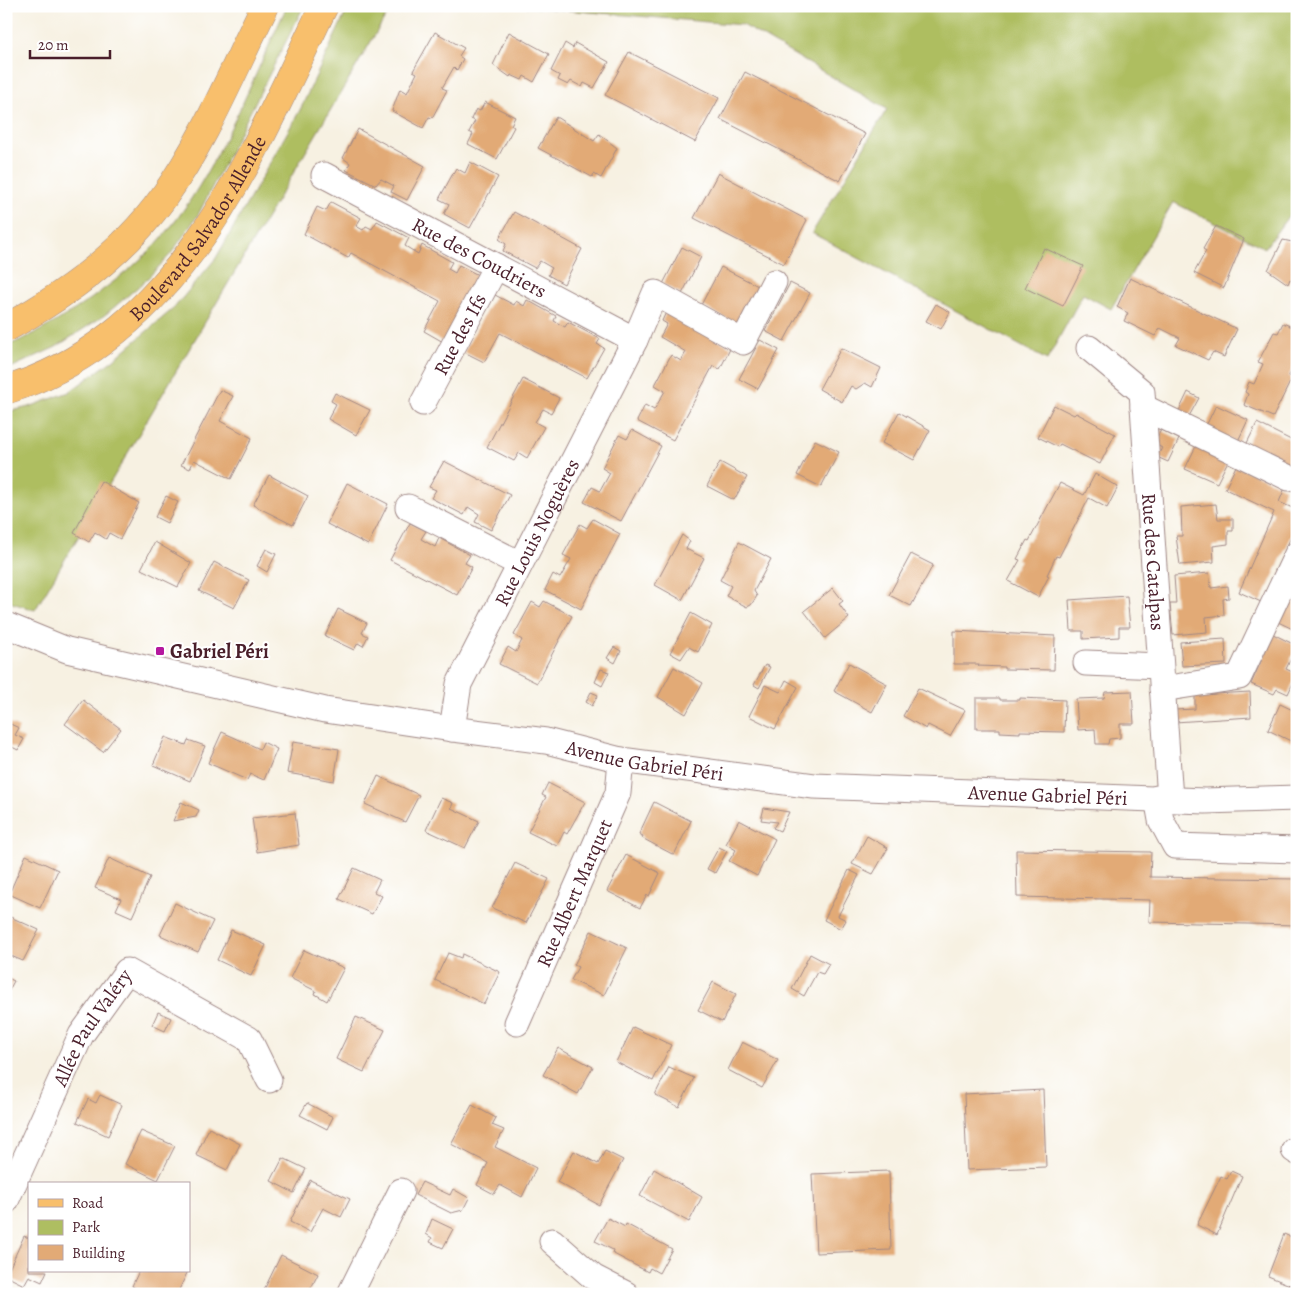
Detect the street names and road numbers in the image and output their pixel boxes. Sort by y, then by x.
street label: Boulevard Salvador Allende [123,131,273,327]
street label: Rue des Coudriers [407,211,551,305]
street label: Rue des Ifs [427,289,493,380]
street label: Rue Louis Noguères [488,454,586,611]
street label: Rue des Catalpas [1135,492,1171,631]
street label: Avenue Gabriel Péri [562,733,725,788]
street label: Avenue Gabriel Péri [966,779,1128,812]
street label: Rue Albert Marquet [530,815,619,972]
street label: Allée Paul Valéry [46,963,139,1092]

